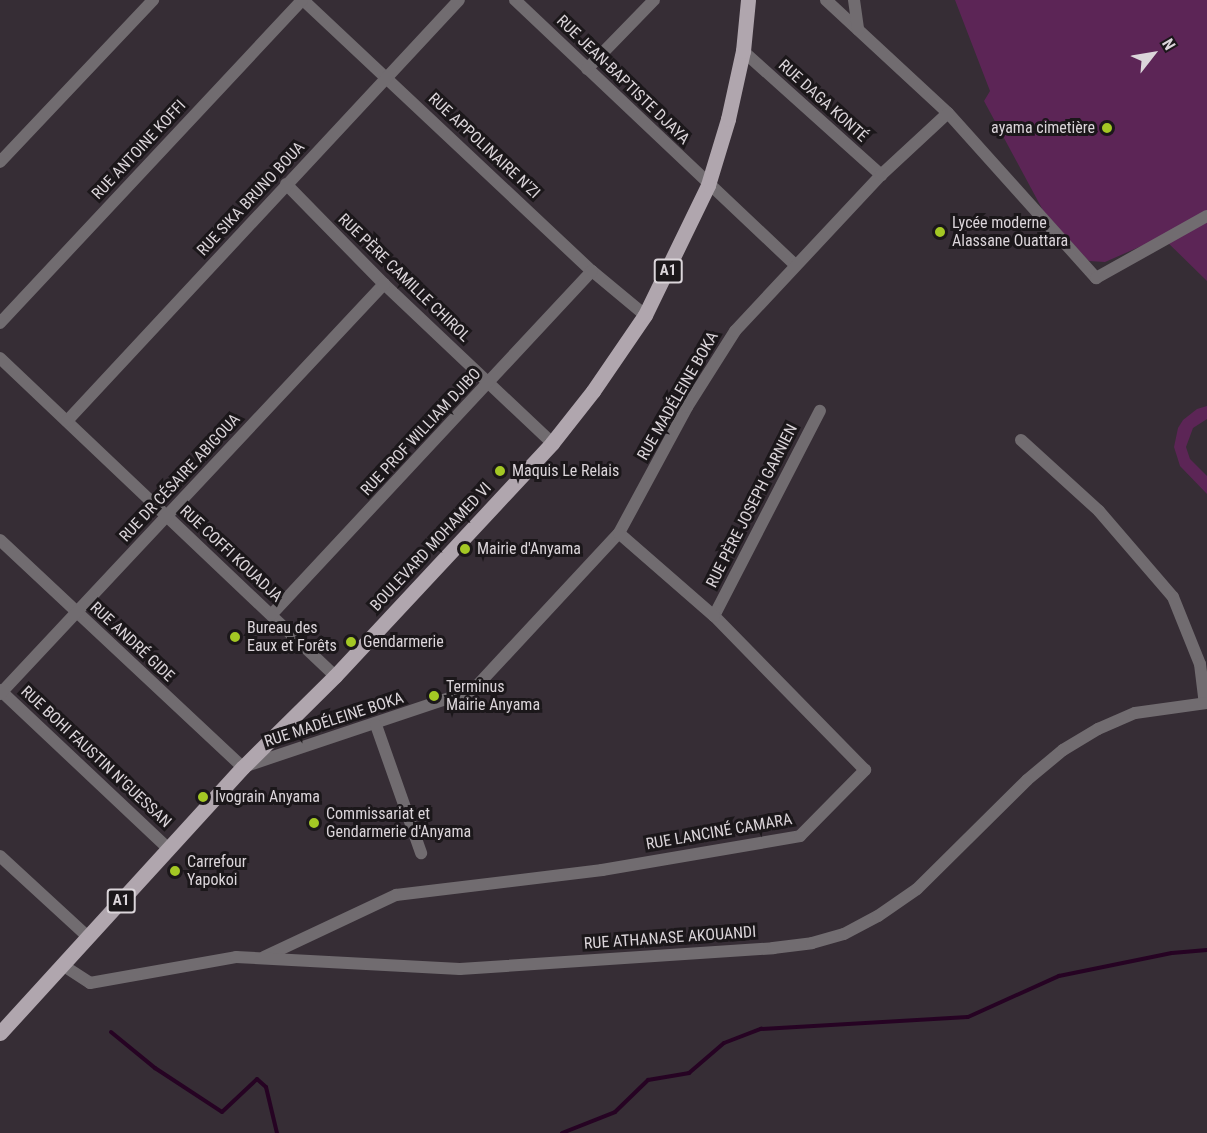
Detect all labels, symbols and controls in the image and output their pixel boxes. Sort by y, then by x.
street label: RUE JEAN-BAPTISTE DJAYA [553,11,693,149]
north arrow [1123,24,1183,84]
text: N [1158,35,1180,54]
street label: RUE DAGA KONTÉ [774,56,872,146]
street label: RUE APPOLINAIRE N'ZI [424,89,544,203]
street label: RUE ANTOINE KOFFI [88,96,190,204]
place label: ayama cimetière [991,118,1095,138]
marker: ayama cimetière [1100,121,1114,135]
street label: RUE SIKA BRUNO BOUA [193,138,309,260]
street label: RUE PÈRE CAMILLE CHIROL [334,210,474,346]
place label: Lycée moderne Alassane Ouattara [952,213,1068,251]
marker: Lycée moderne Alassane Ouattara [933,225,947,239]
road number: A1 [653,259,683,283]
street label: RUE MADÉLEINE BOKA [633,328,723,464]
street label: RUE PROF WILLIAM DJIBO [357,364,485,500]
street label: RUE DR CÉSAIRE ABIGOUA [116,410,244,546]
street label: RUE PÈRE JOSEPH GARNIEN [702,421,802,591]
place label: Maquis Le Relais [512,461,619,481]
marker: Maquis Le Relais [493,464,507,478]
street label: BOULEVARD MOHAMED VI [366,479,496,615]
street label: RUE COFFI KOUADJA [176,502,286,606]
place label: Mairie d'Anyama [477,539,581,559]
marker: Mairie d'Anyama [458,542,472,556]
street label: RUE ANDRÉ GIDE [86,598,178,686]
place label: Bureau des Eaux et Forêts [247,618,337,656]
marker: Bureau des Eaux et Forêts [228,630,242,644]
place label: Gendarmerie [363,632,444,652]
marker: Gendarmerie [344,635,358,649]
place label: Terminus Mairie Anyama [446,677,540,715]
street label: RUE BOHI FAUSTIN N'GUESSAN [17,682,175,832]
street label: RUE MADÉLEINE BOKA [262,688,406,752]
marker: Terminus Mairie Anyama [427,689,441,703]
place label: Ivograin Anyama [215,787,320,807]
marker: Ivograin Anyama [196,790,210,804]
place label: Commissariat et Gendarmerie d'Anyama [326,804,471,842]
street label: RUE LANCINÉ CAMARA [644,810,794,854]
marker: Commissariat et Gendarmerie d'Anyama [307,816,321,830]
place label: Carrefour Yapokoi [187,852,247,890]
marker: Carrefour Yapokoi [168,864,182,878]
road number: A1 [106,889,136,913]
street label: RUE ATHANASE AKOUANDI [583,922,757,954]

